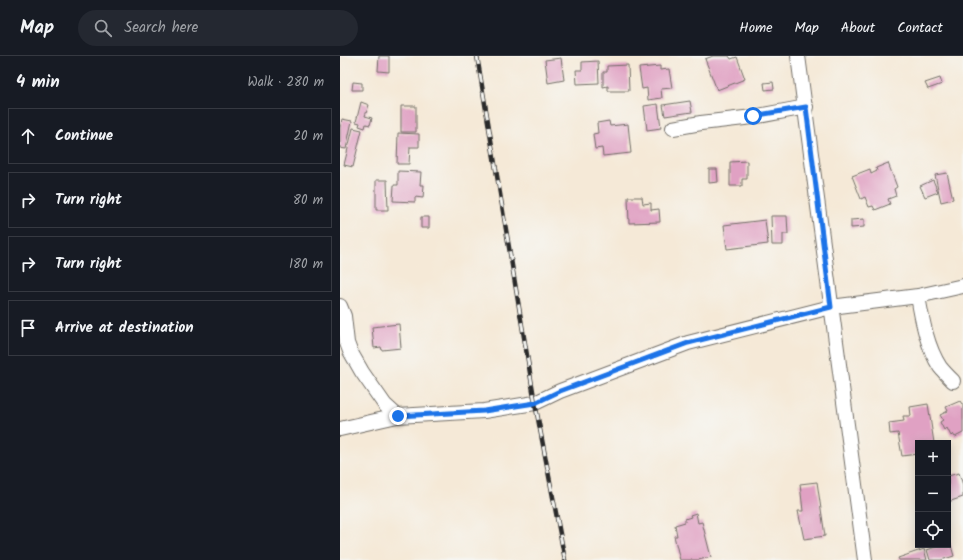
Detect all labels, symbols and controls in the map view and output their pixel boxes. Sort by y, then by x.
search box [78,10,358,46]
text: Map [20,13,54,43]
text: Search here [124,16,198,40]
icon: search [92,17,114,39]
text: Home [739,17,773,39]
text: Map [795,17,819,39]
text: About [841,17,875,39]
text: Contact [897,17,943,39]
text: 4 min [16,69,60,96]
text: Walk · 280 m [248,72,324,93]
route start [744,107,762,125]
text: Continue [55,124,113,148]
icon: ahead [17,125,39,147]
text: 20 m [293,126,323,147]
text: Turn right [55,188,122,212]
icon: right [17,189,39,211]
text: 80 m [293,190,323,211]
text: Turn right [55,252,122,276]
icon: right [17,253,39,275]
text: 180 m [289,254,323,275]
text: Arrive at destination [55,316,194,340]
icon: arrive [17,317,39,339]
route end [389,407,407,425]
map controls [915,440,951,548]
button: + [915,440,951,476]
button: − [915,476,951,512]
button: locate [915,512,951,548]

